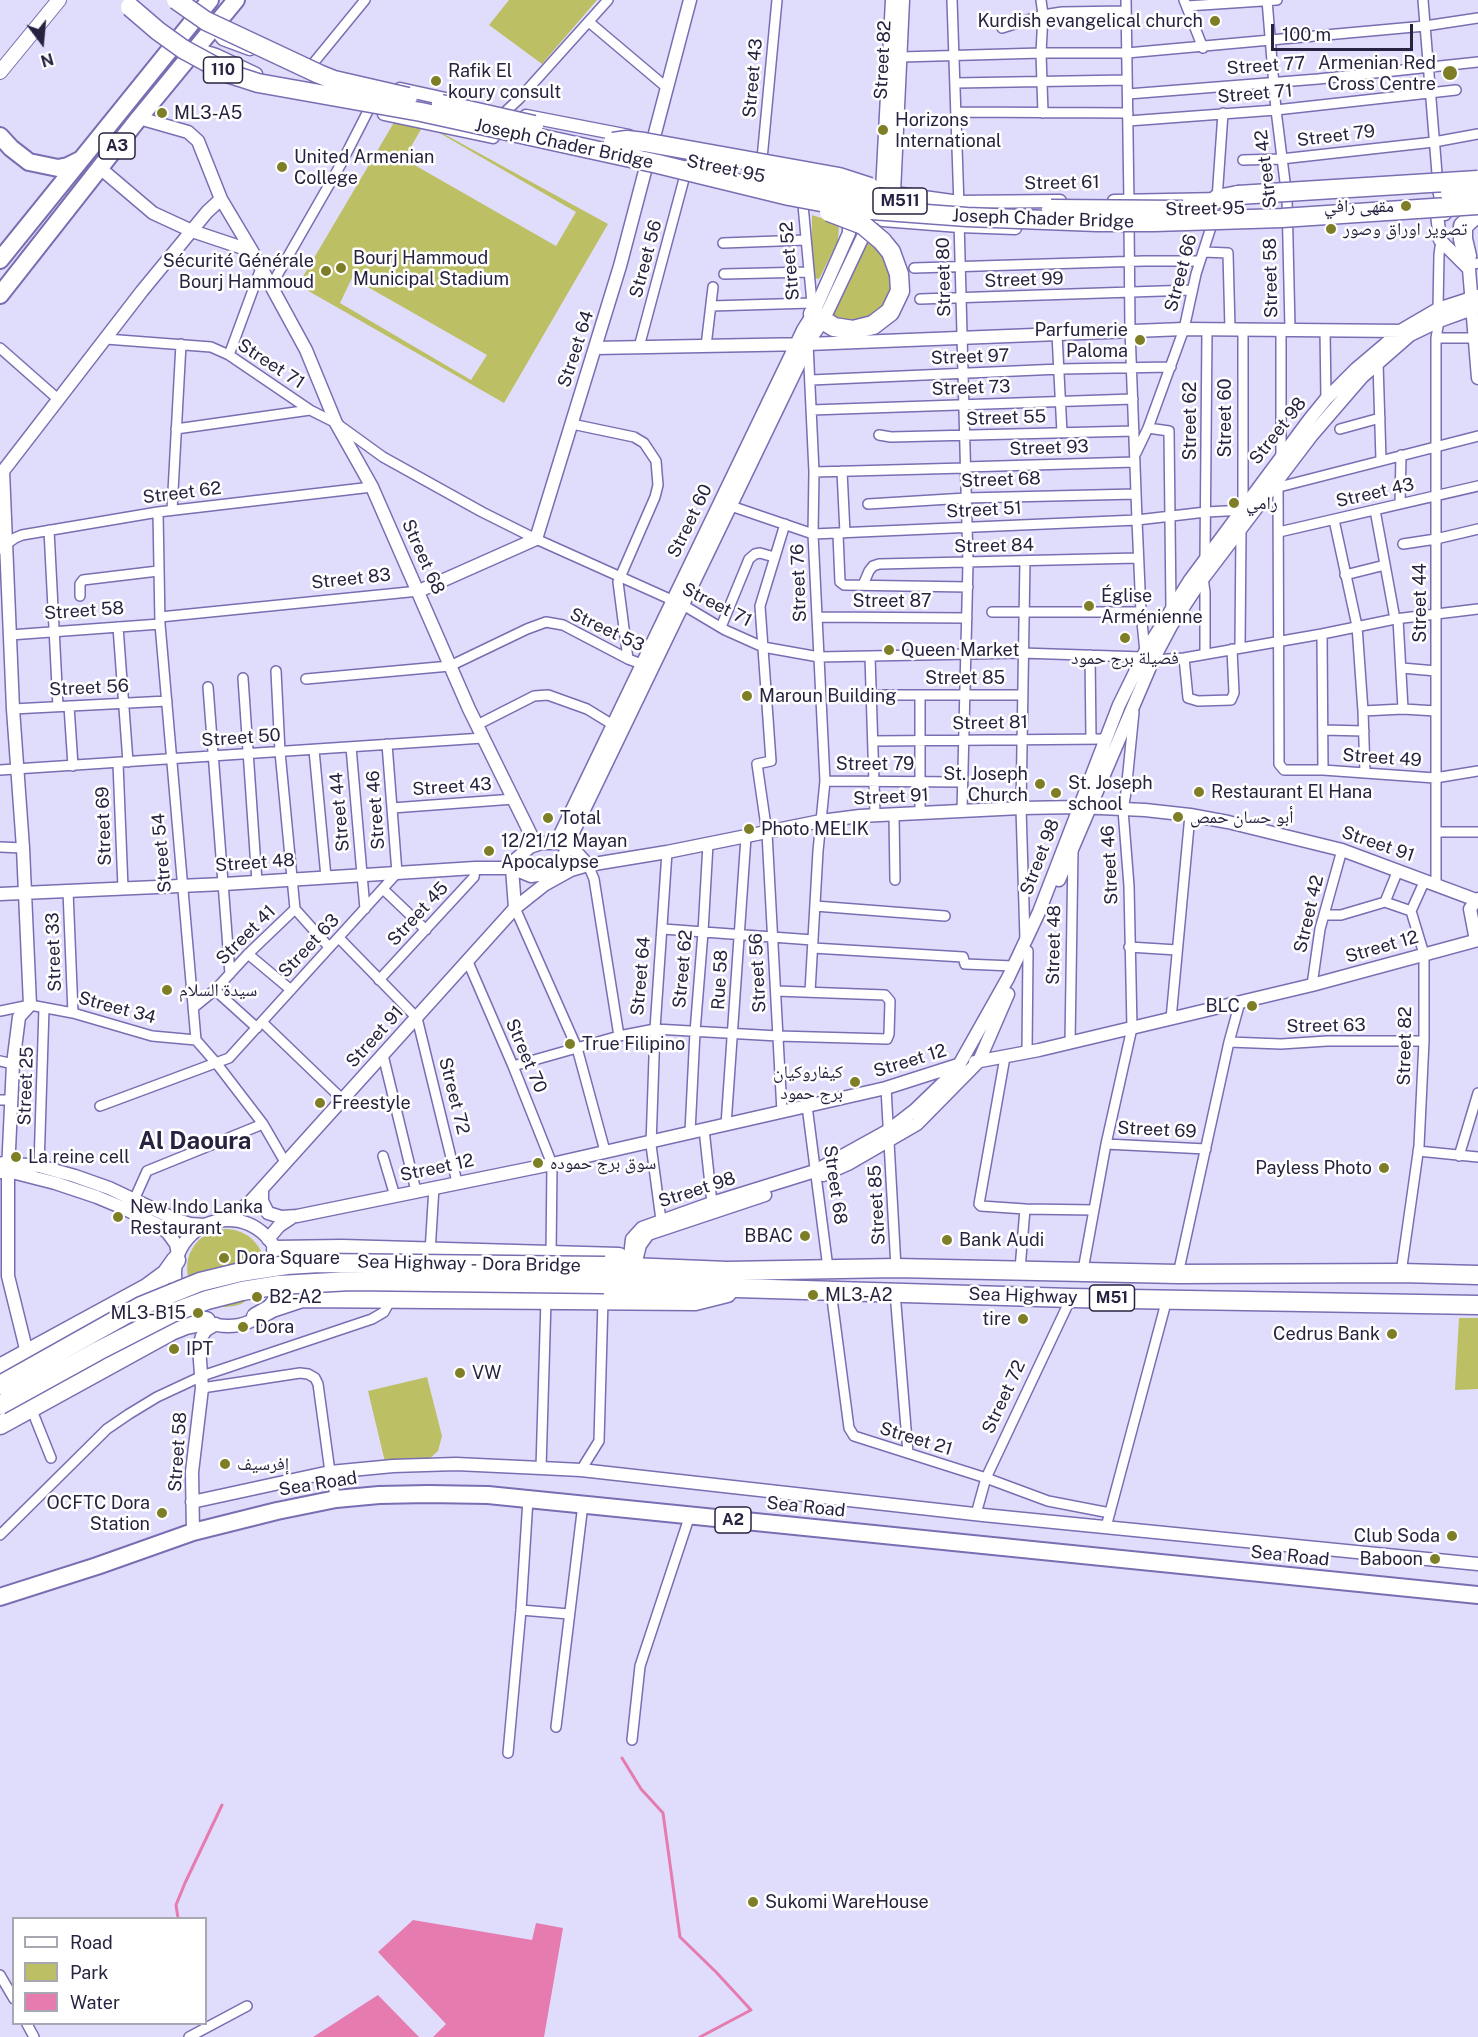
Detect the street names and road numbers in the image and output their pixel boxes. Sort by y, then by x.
street label: Street 82 [870,20,896,100]
street label: Street 43 [739,37,767,119]
street label: Street 77 [1226,52,1306,80]
road number: 110 [204,57,242,83]
street label: Street 71 [1216,80,1294,108]
street label: Joseph Chader Bridge [473,114,655,174]
street label: Street 79 [1296,120,1376,152]
street label: Street 42 [1250,128,1282,210]
road number: A3 [99,133,135,159]
street label: Street 95 [685,150,767,188]
street label: Street 61 [1024,172,1100,194]
road number: M511 [873,188,927,214]
street label: Street 95 [1165,198,1245,220]
street label: Joseph Chader Bridge [952,205,1134,233]
street label: Street 56 [625,218,667,300]
street label: Street 52 [776,221,804,301]
street label: Street 66 [1160,232,1202,314]
street label: Street 80 [933,237,955,317]
street label: Street 58 [1260,238,1282,318]
street label: Street 99 [984,268,1064,292]
street label: Street 64 [553,308,599,390]
street label: Street 71 [233,334,309,394]
street label: Street 97 [930,345,1010,369]
street label: Street 73 [931,376,1011,400]
street label: Street 60 [1214,378,1236,458]
street label: Street 62 [1179,382,1201,460]
street label: Street 98 [1245,393,1311,469]
street label: Street 55 [966,406,1046,430]
street label: Street 93 [1009,436,1089,460]
street label: Street 68 [961,468,1041,492]
street label: Street 43 [1334,474,1416,512]
street label: Street 62 [142,477,222,509]
street label: Street 60 [663,481,717,561]
street label: Street 51 [946,497,1022,523]
street label: Street 68 [397,516,449,598]
street label: Street 84 [954,535,1034,557]
street label: Street 76 [787,543,811,623]
street label: Street 44 [1409,563,1431,643]
street label: Street 83 [310,564,392,594]
street label: Street 71 [678,578,756,632]
street label: Street 87 [852,590,932,612]
street label: Street 58 [43,597,125,625]
street label: Street 53 [566,603,648,657]
street label: Street 85 [925,667,1005,689]
street label: Street 56 [49,675,129,701]
street label: Street 81 [952,712,1028,734]
street label: Street 50 [201,724,281,752]
street label: Street 49 [1342,744,1422,772]
street label: Street 79 [836,753,914,775]
street label: Street 46 [362,770,390,850]
street label: Street 44 [326,771,354,853]
street label: Street 43 [412,773,492,801]
street label: Street 91 [853,784,929,810]
street label: Street 69 [92,786,116,866]
street label: Street 54 [148,812,176,894]
street label: Street 98 [1016,816,1064,898]
street label: Street 91 [1339,821,1417,867]
street label: Street 46 [1097,825,1123,905]
street label: Street 48 [214,849,296,877]
street label: Street 42 [1290,873,1328,955]
street label: Street 45 [383,878,453,950]
street label: Street 41 [212,901,280,969]
street label: Street 48 [1043,905,1065,985]
street label: Street 63 [274,910,344,982]
street label: Street 33 [42,912,66,992]
street label: Street 12 [1343,926,1421,968]
street label: Street 62 [669,929,697,1009]
street label: Street 56 [745,933,771,1013]
street label: Street 64 [627,935,655,1017]
street label: Rue 58 [708,949,732,1011]
street label: Street 34 [76,987,158,1029]
street label: Street 91 [342,1002,408,1072]
street label: Street 82 [1394,1006,1416,1086]
street label: Street 63 [1286,1015,1366,1037]
street label: Street 70 [501,1016,551,1096]
street label: Street 12 [871,1040,949,1082]
street label: Street 25 [14,1046,38,1126]
street label: Street 72 [434,1055,474,1137]
street label: Street 69 [1117,1117,1197,1143]
street label: Street 68 [819,1144,851,1226]
street label: Street 12 [398,1150,476,1186]
street label: Street 85 [864,1164,890,1246]
street label: Street 98 [656,1167,738,1213]
street label: Sea Highway - Dora Bridge [357,1251,581,1277]
street label: Sea Highway [968,1283,1078,1309]
road number: M51 [1090,1285,1134,1311]
street label: Street 72 [978,1357,1030,1437]
street label: Street 58 [164,1411,192,1493]
street label: Street 21 [877,1418,955,1460]
street label: Sea Road [277,1467,359,1501]
street label: Sea Road [766,1492,846,1522]
road number: A2 [715,1507,751,1533]
street label: Sea Road [1250,1541,1330,1571]

